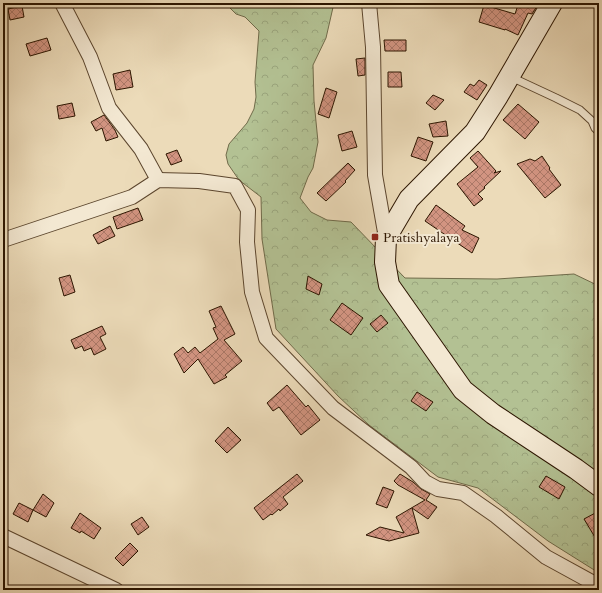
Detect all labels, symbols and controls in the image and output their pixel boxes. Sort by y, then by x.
place label: Pratishyalaya [383,228,460,247]
marker: Pratishyalaya [370,232,380,242]

